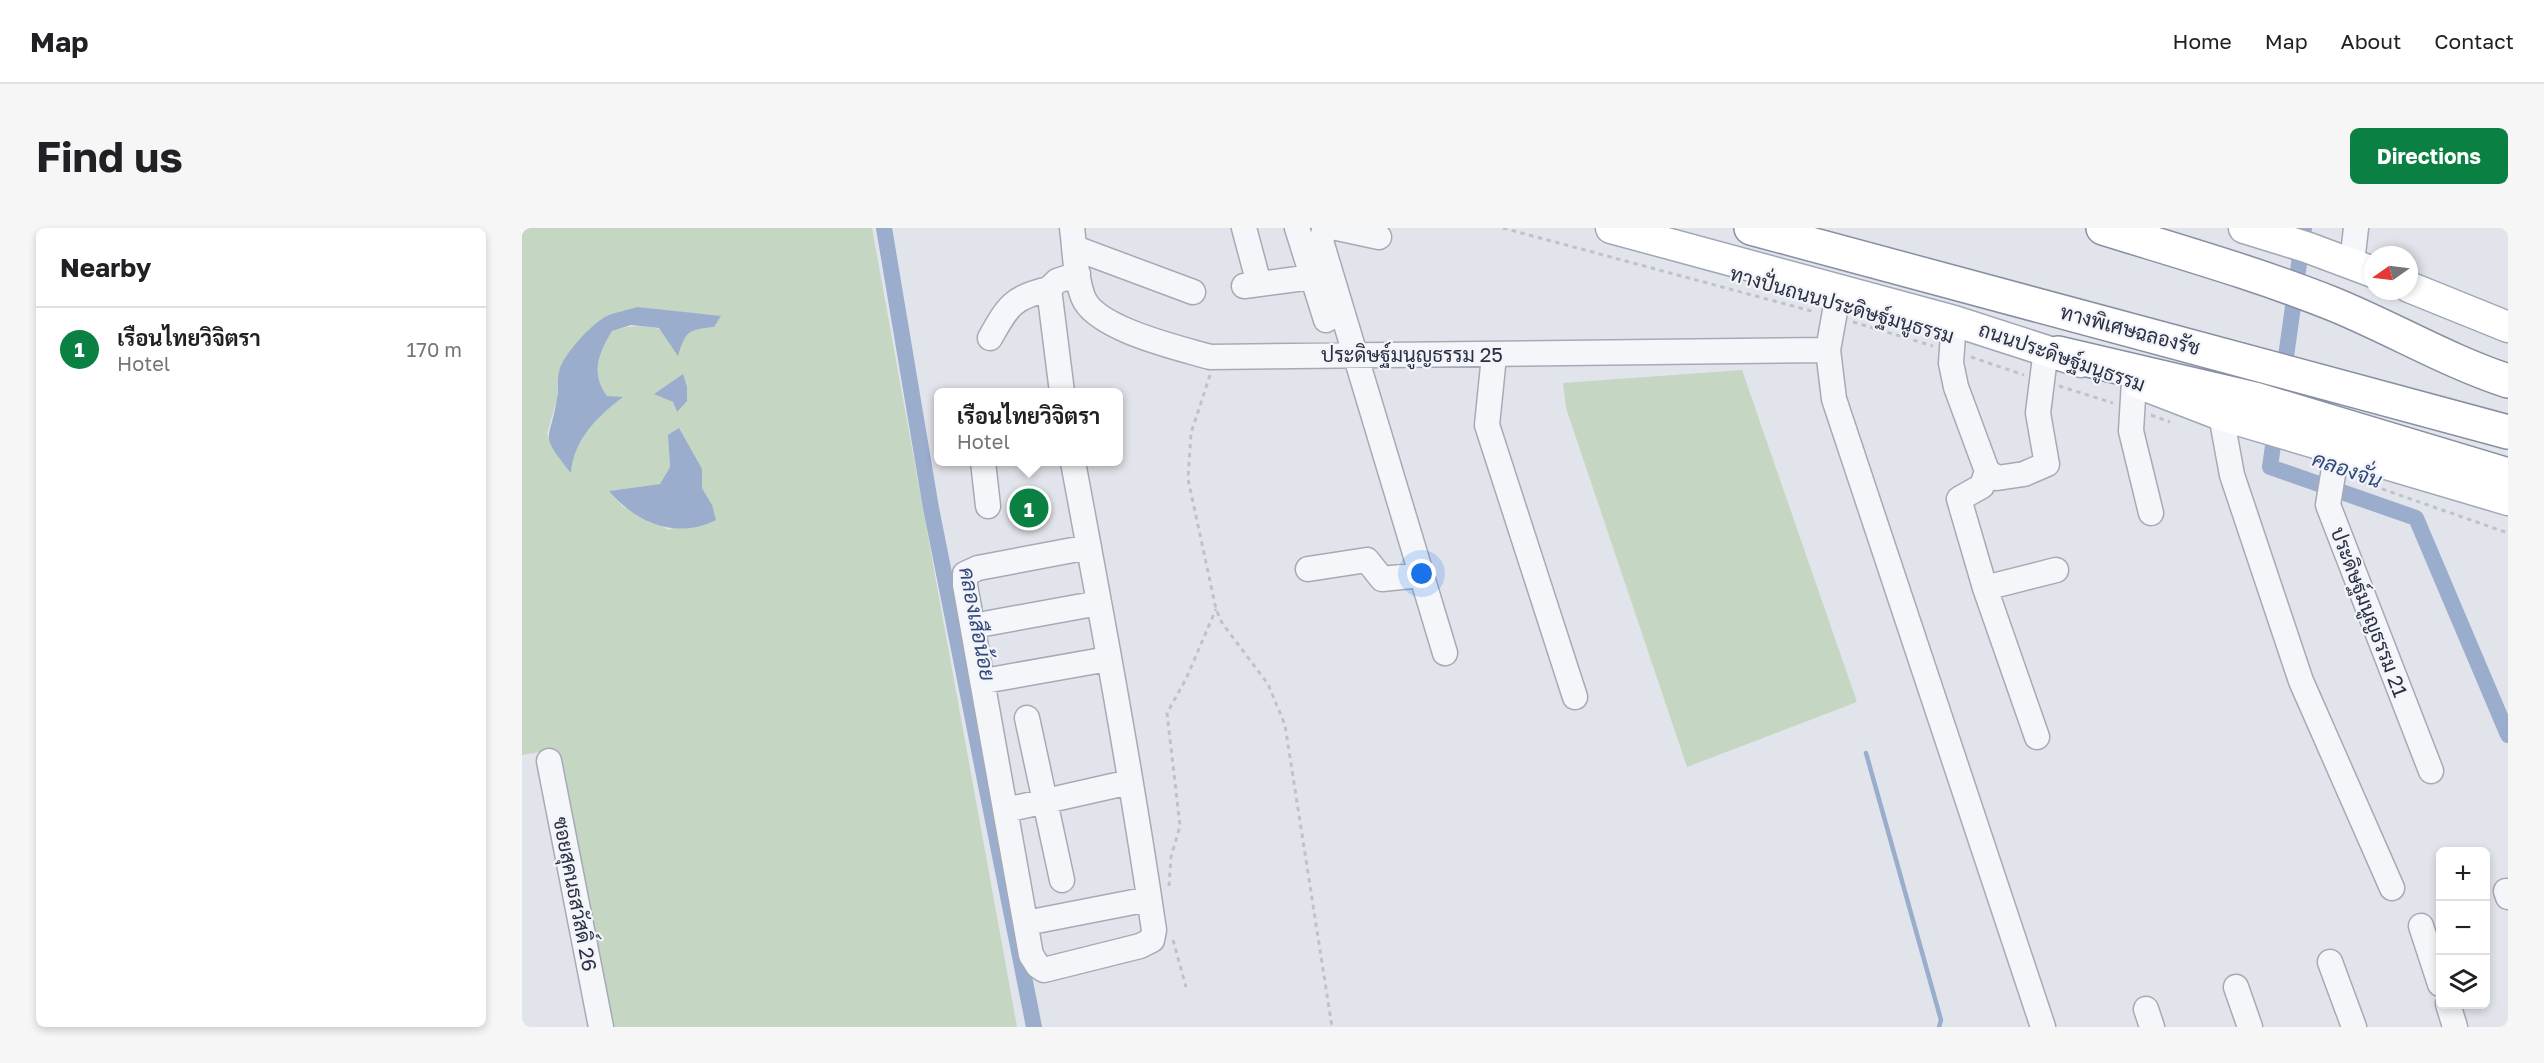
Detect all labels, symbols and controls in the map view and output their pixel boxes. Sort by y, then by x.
text: Map [30,25,88,58]
text: Home [2172,28,2232,54]
text: Map [2265,28,2308,54]
text: About [2341,28,2401,54]
text: Contact [2434,28,2514,54]
button: Directions [2350,128,2508,184]
text: Find us [36,131,183,181]
north arrow [2364,246,2418,300]
text: Nearby [60,252,151,283]
street label: ทางปั่นถนนประดิษฐ์มนูธรรม [1726,257,1958,351]
street label: ทางพิเศษฉลองรัช [2058,299,2203,359]
street label: ถนนประดิษฐ์มนูธรรม [1975,315,2149,400]
text: เรือนไทยวิจิตรา [117,324,261,351]
text: 1 [74,337,85,361]
text: 170 m [407,337,462,361]
street label: ประดิษฐ์มนูญธรรม 25 [1321,341,1503,370]
text: Hotel [117,351,170,375]
popup [934,388,1123,466]
text: เรือนไทยวิจิตรา [957,402,1100,429]
text: Hotel [957,429,1010,453]
water label: คลองจั่น [2309,440,2388,493]
pin: 1 [1010,486,1048,530]
street label: ประดิษฐ์มนูญธรรม 21 [2323,523,2414,702]
your location [1407,559,1436,588]
water label: คลองเสือน้อย [954,565,1002,683]
street label: ซอยสุคนธสวัสดิ์ 26 [546,814,608,974]
map controls [2436,847,2490,1009]
button: + [2436,847,2490,901]
button: − [2436,901,2490,955]
button: layers [2436,955,2490,1009]

